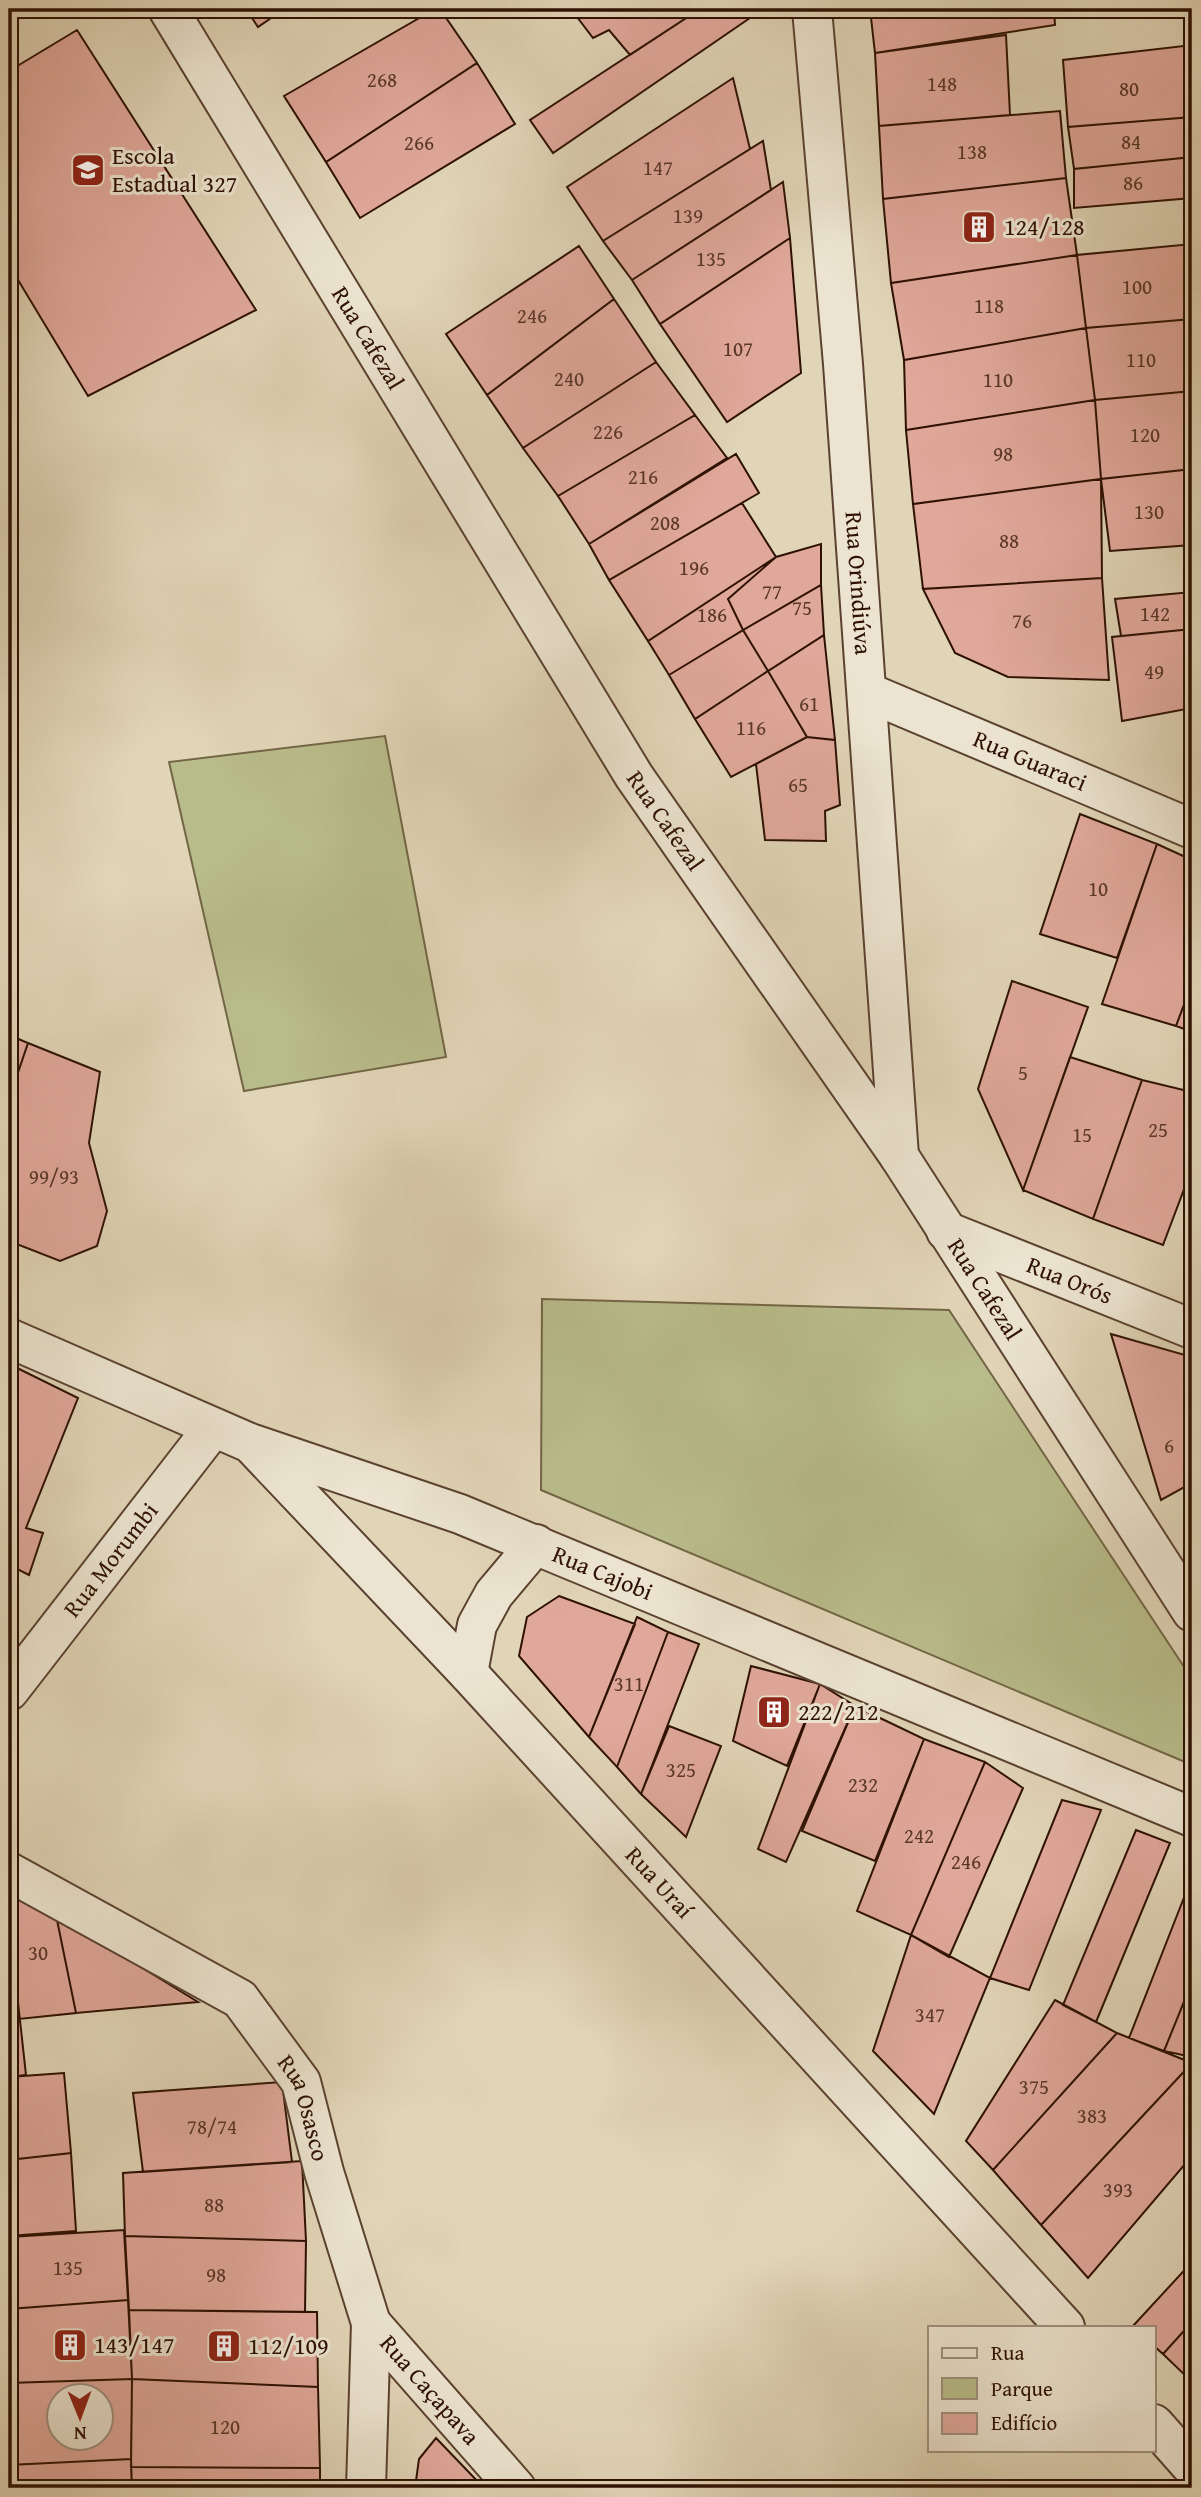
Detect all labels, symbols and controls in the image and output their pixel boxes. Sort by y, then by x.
house number: 268 [367,64,397,95]
house number: 148 [927,68,957,99]
house number: 80 [1119,73,1139,104]
house number: 84 [1121,126,1141,157]
house number: 266 [404,127,434,158]
house number: 138 [957,136,987,167]
place label: Escola Estadual 327 [112,138,237,201]
school or university icon: Escola Estadual 327 [69,151,107,189]
house number: 147 [643,152,673,183]
house number: 86 [1123,167,1143,198]
house number: 139 [673,200,703,231]
building icon: 124/128 [960,208,998,246]
place label: 124/128 [1004,209,1085,244]
house number: 135 [696,243,726,274]
house number: 100 [1122,271,1152,302]
street label: Rua Cafezal [323,279,413,396]
house number: 118 [974,290,1004,321]
house number: 246 [517,300,547,331]
house number: 107 [723,333,753,364]
house number: 110 [1126,344,1156,375]
house number: 240 [554,363,584,394]
house number: 110 [983,364,1013,395]
house number: 226 [593,416,623,447]
house number: 120 [1130,419,1160,450]
house number: 98 [993,438,1013,469]
house number: 216 [628,461,658,492]
house number: 130 [1134,496,1164,527]
house number: 208 [650,507,680,538]
street label: Rua Orindiúva [836,510,882,657]
house number: 88 [999,525,1019,556]
house number: 196 [679,552,709,583]
house number: 77 [762,576,782,607]
house number: 75 [792,592,812,623]
house number: 142 [1140,598,1170,629]
house number: 186 [697,599,727,630]
house number: 76 [1012,605,1032,636]
house number: 49 [1144,656,1164,687]
house number: 61 [799,688,819,719]
house number: 116 [736,712,766,743]
street label: Rua Guaraci [968,721,1093,800]
street label: Rua Cafezal [618,763,713,878]
house number: 65 [788,769,808,800]
house number: 10 [1088,873,1108,904]
house number: 5 [1018,1057,1028,1088]
house number: 25 [1148,1114,1168,1145]
house number: 15 [1072,1119,1092,1150]
house number: 99/93 [29,1161,79,1192]
street label: Rua Cafezal [939,1231,1031,1347]
street label: Rua Orós [1022,1247,1118,1313]
house number: 6 [1164,1430,1174,1461]
street label: Rua Morumbi [55,1494,166,1624]
street label: Rua Cajobi [547,1536,659,1609]
house number: 311 [614,1668,644,1699]
building icon: 222/212 [755,1693,793,1731]
place label: 222/212 [798,1694,879,1729]
house number: 325 [666,1754,696,1785]
house number: 232 [848,1769,878,1800]
house number: 242 [904,1820,934,1851]
street label: Rua Uraí [617,1838,703,1927]
house number: 246 [951,1846,981,1877]
house number: 30 [28,1937,48,1968]
house number: 347 [915,1999,945,2030]
street label: Rua Osasco [269,2047,339,2165]
house number: 375 [1019,2071,1049,2102]
house number: 383 [1077,2100,1107,2131]
house number: 78/74 [187,2111,237,2142]
house number: 393 [1103,2174,1133,2205]
house number: 88 [204,2189,224,2220]
house number: 135 [53,2252,83,2283]
house number: 98 [206,2259,226,2290]
building icon: 143/147 [51,2326,89,2364]
legend [928,2326,1156,2452]
place label: 143/147 [94,2327,175,2362]
building icon: 112/109 [205,2327,243,2365]
street label: Rua Caçapava [372,2327,489,2453]
place label: 112/109 [248,2328,329,2363]
text: Rua [991,2337,1024,2368]
text: Parque [991,2373,1053,2404]
north arrow [46,2382,116,2452]
text: Edifício [991,2407,1057,2438]
house number: 120 [210,2411,240,2442]
text: N [73,2420,87,2448]

